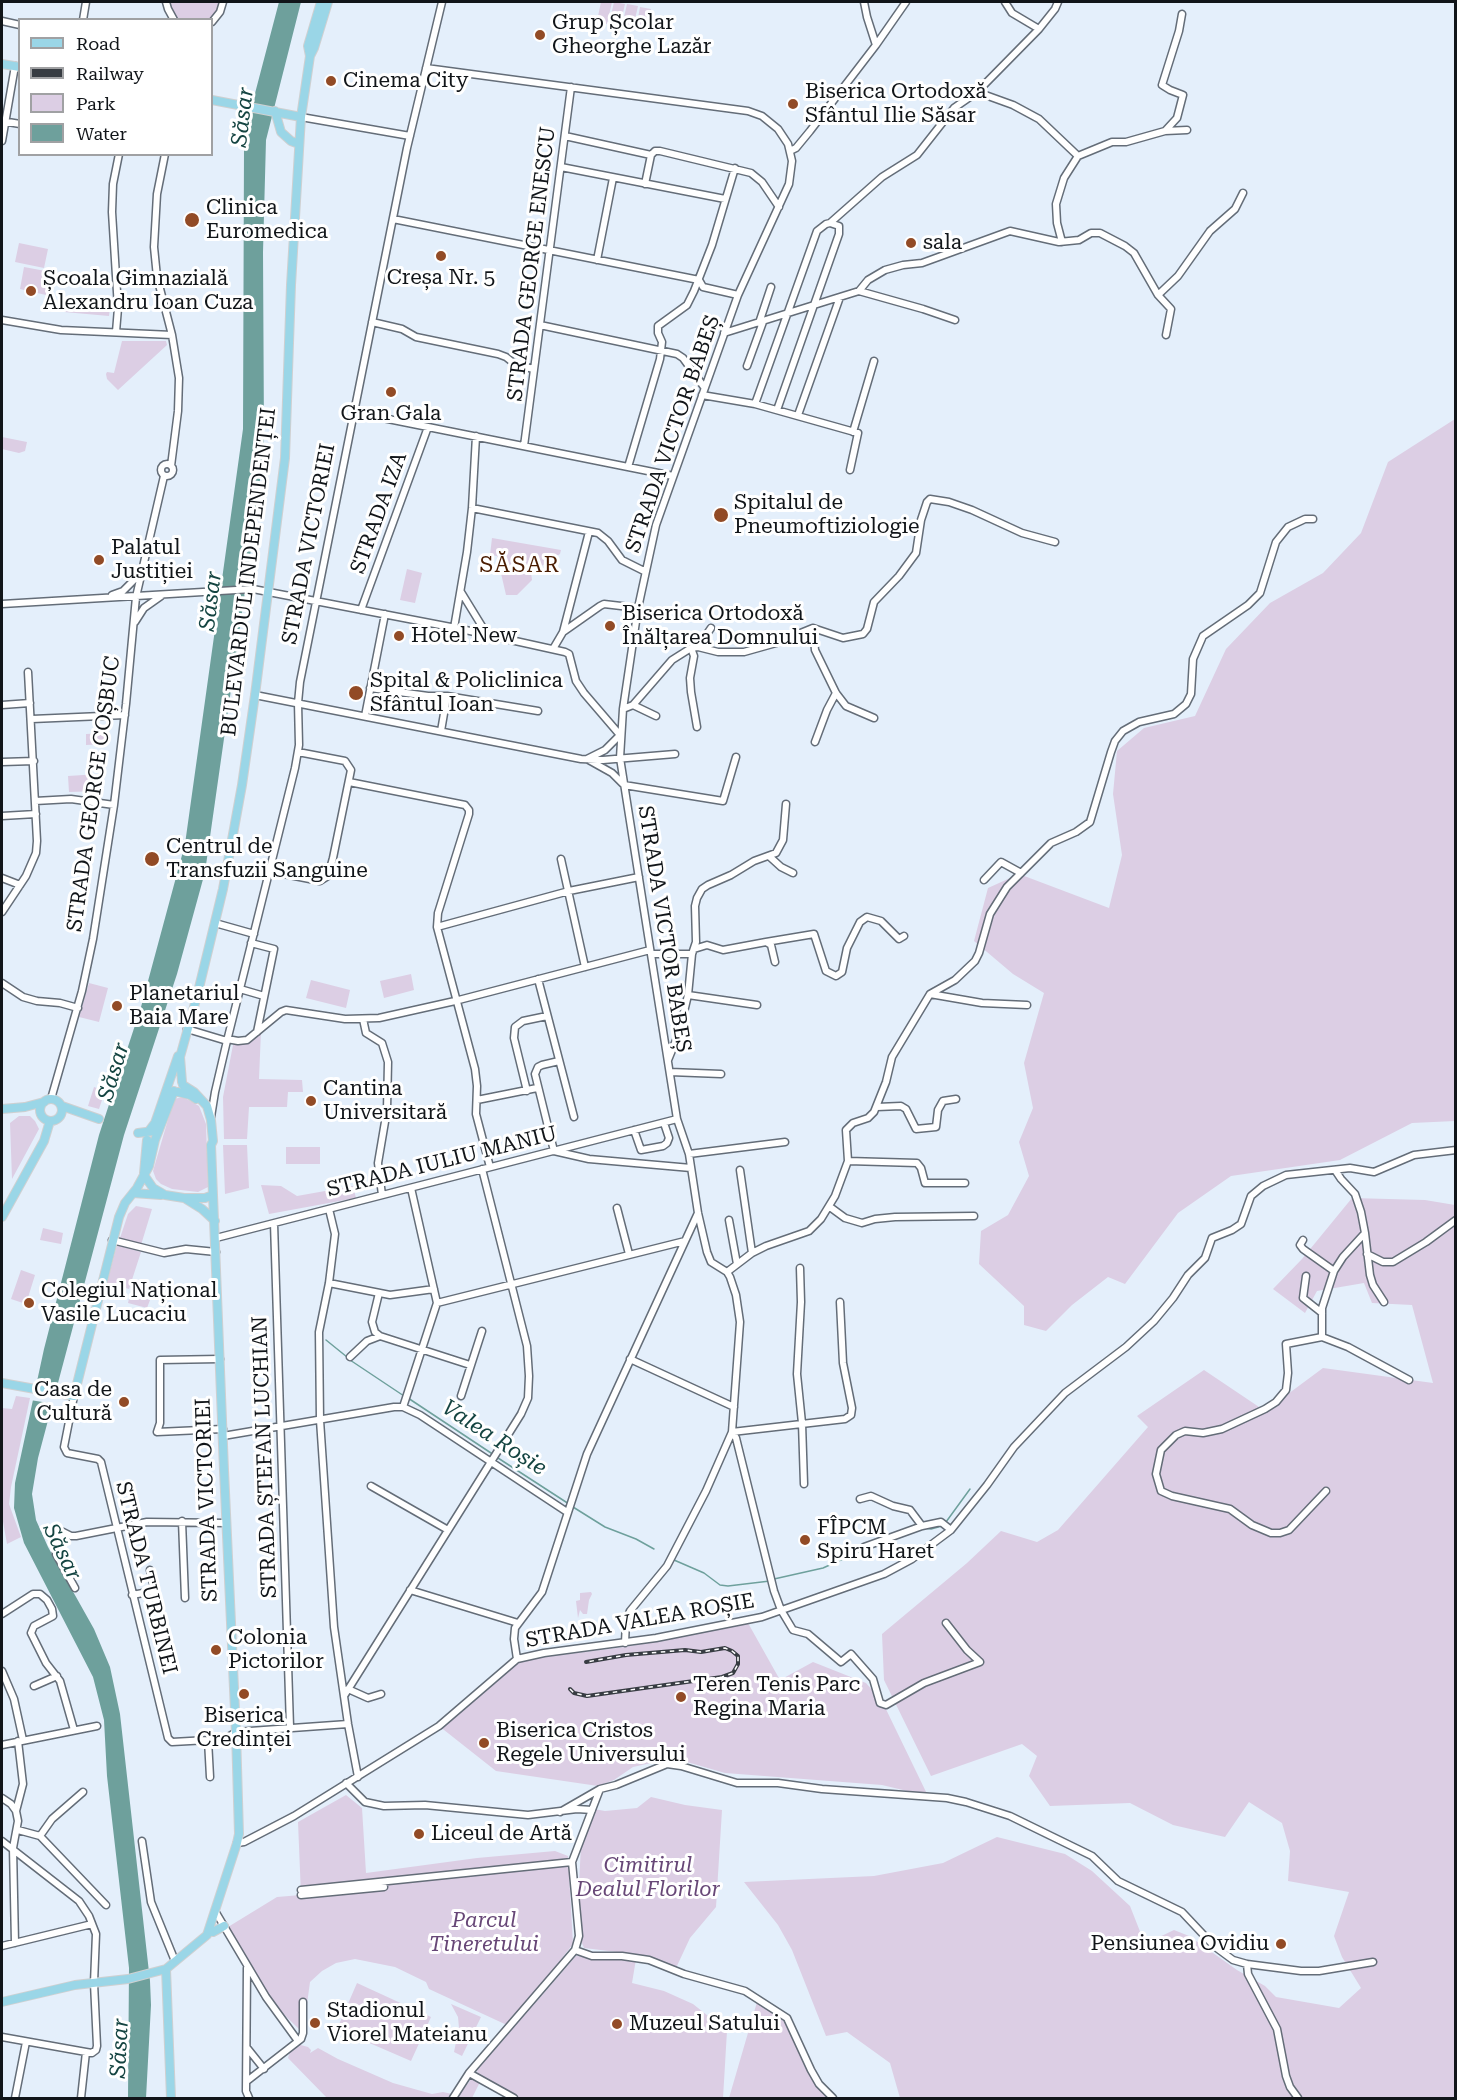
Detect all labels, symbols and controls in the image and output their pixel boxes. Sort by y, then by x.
place label: Grup Școlar Gheorghe Lazăr [552,10,711,60]
legend [18,18,213,156]
marker: Grup Școlar Gheorghe Lazăr [533,28,547,42]
text: Road [76,33,120,54]
text: Railway [76,63,144,84]
place label: Cinema City [343,68,468,94]
marker: Cinema City [324,74,338,88]
place label: Biserica Ortodoxă Sfântul Ilie Săsar [805,79,987,129]
water label: Săsar [226,86,260,148]
text: Park [76,93,116,114]
marker: Biserica Ortodoxă Sfântul Ilie Săsar [786,97,800,111]
text: Water [76,123,127,144]
street label: STRADA GEORGE ENESCU [503,125,561,403]
place label: Clinica Euromedica [206,195,328,245]
marker: Clinica Euromedica [183,211,201,229]
place label: sala [923,230,962,256]
marker: sala [904,236,918,250]
marker: Creșa Nr. 5 [434,249,448,263]
place label: Creșa Nr. 5 [387,265,495,291]
place label: Școala Gimnazială Alexandru Ioan Cuza [43,266,253,316]
marker: Școala Gimnazială Alexandru Ioan Cuza [24,284,38,298]
street label: STRADA VICTOR BABEȘ [620,312,726,556]
marker: Gran Gala [384,385,398,399]
place label: Gran Gala [340,401,442,427]
street label: BULEVARDUL INDEPENDENȚEI [216,406,282,738]
street label: STRADA VICTORIEI [277,441,341,647]
street label: STRADA IZA [345,449,413,577]
place label: Spitalul de Pneumoftiziologie [734,490,920,540]
marker: Spitalul de Pneumoftiziologie [712,506,730,524]
place label: Palatul Justiției [111,535,193,585]
marker: Palatul Justiției [92,553,106,567]
district label: SĂSAR [480,553,560,579]
water label: Săsar [194,570,228,632]
place label: Biserica Ortodoxă Înălțarea Domnului [622,601,818,651]
marker: Biserica Ortodoxă Înălțarea Domnului [603,619,617,633]
place label: Hotel New [411,623,517,649]
marker: Hotel New [392,629,406,643]
street label: STRADA GEORGE COȘBUC [62,654,126,934]
place label: Spital & Policlinica Sfântul Ioan [370,668,563,718]
marker: Spital & Policlinica Sfântul Ioan [347,684,365,702]
street label: STRADA VICTOR BABEȘ [632,804,696,1054]
place label: Centrul de Transfuzii Sanguine [166,834,368,884]
marker: Centrul de Transfuzii Sanguine [143,850,161,868]
place label: Planetariul Baia Mare [129,981,239,1031]
marker: Planetariul Baia Mare [110,999,124,1013]
water label: Săsar [93,1039,135,1105]
place label: Cantina Universitară [323,1076,447,1126]
marker: Cantina Universitară [304,1094,318,1108]
street label: STRADA IULIU MANIU [324,1121,560,1203]
place label: Colegiul Național Vasile Lucaciu [41,1278,217,1328]
marker: Colegiul Național Vasile Lucaciu [22,1296,36,1310]
street label: STRADA ȘTEFAN LUCHIAN [247,1315,283,1599]
place label: Casa de Cultură [34,1377,112,1427]
water label: Valea Roșie [437,1394,551,1482]
marker: Casa de Cultură [117,1395,131,1409]
street label: STRADA VICTORIEI [191,1398,223,1602]
street label: STRADA TURBINEI [110,1479,182,1677]
place label: FÎPCM Spiru Haret [817,1515,934,1565]
water label: Săsar [37,1519,87,1585]
marker: FÎPCM Spiru Haret [798,1533,812,1547]
street label: STRADA VALEA ROȘIE [524,1588,756,1654]
place label: Colonia Pictorilor [228,1625,324,1675]
marker: Colonia Pictorilor [209,1643,223,1657]
place label: Teren Tenis Parc Regina Maria [693,1672,860,1722]
marker: Biserica Credinței [237,1687,251,1701]
marker: Teren Tenis Parc Regina Maria [674,1690,688,1704]
place label: Biserica Credinței [197,1703,291,1753]
place label: Biserica Cristos Regele Universului [496,1718,686,1768]
marker: Biserica Cristos Regele Universului [477,1736,491,1750]
place label: Liceul de Artă [431,1821,572,1847]
marker: Liceul de Artă [412,1827,426,1841]
park label: Cimitirul Dealul Florilor [576,1853,720,1903]
park label: Parcul Tineretului [429,1908,539,1958]
place label: Pensiunea Ovidiu [1091,1931,1269,1957]
marker: Pensiunea Ovidiu [1274,1937,1288,1951]
place label: Stadionul Viorel Mateianu [327,1998,487,2048]
place label: Muzeul Satului [629,2011,780,2037]
marker: Stadionul Viorel Mateianu [308,2016,322,2030]
water label: Săsar [105,2017,135,2079]
marker: Muzeul Satului [610,2017,624,2031]

